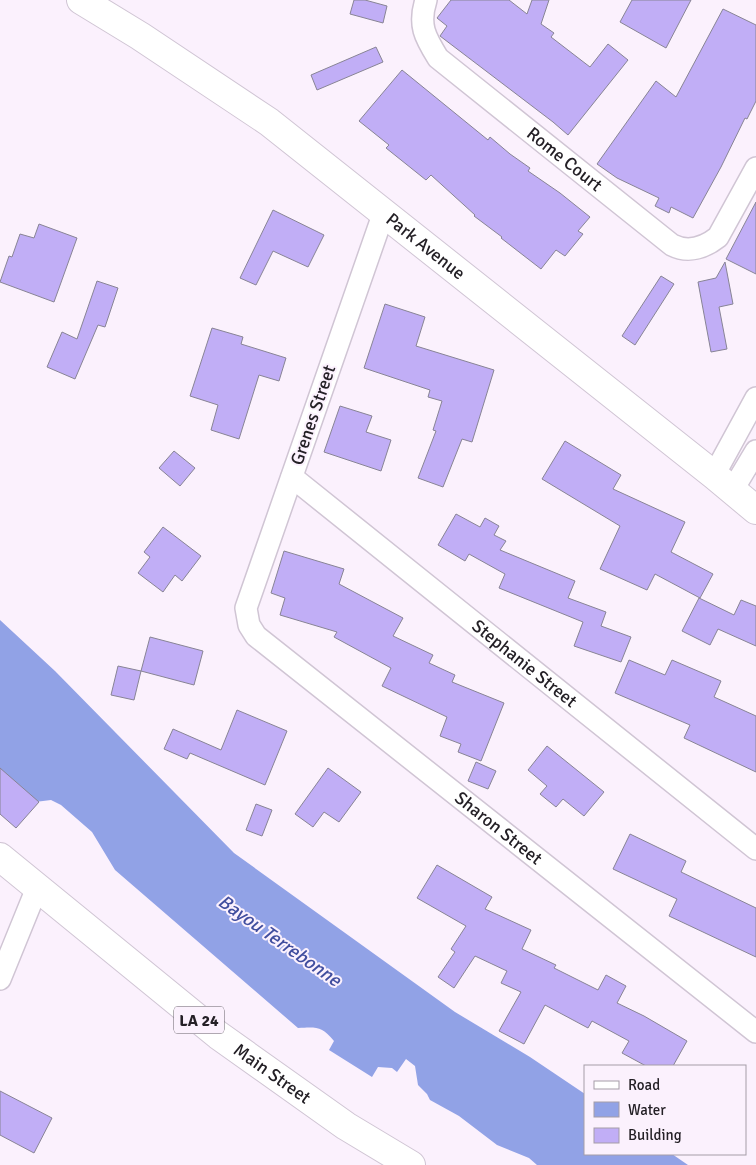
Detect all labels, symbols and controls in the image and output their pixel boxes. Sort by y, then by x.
street label: Rome Court [522,122,607,196]
street label: Park Avenue [382,208,470,284]
street label: Grenes Street [286,362,340,468]
street label: Stephanie Street [468,615,581,712]
street label: Sharon Street [450,787,547,869]
water label: Bayou Terrebonne [213,890,347,993]
road number: LA 24 [174,1006,224,1034]
street label: Main Street [229,1039,315,1108]
legend [584,1065,746,1155]
text: Road [628,1076,660,1094]
text: Water [628,1101,666,1119]
text: Building [628,1126,682,1144]

